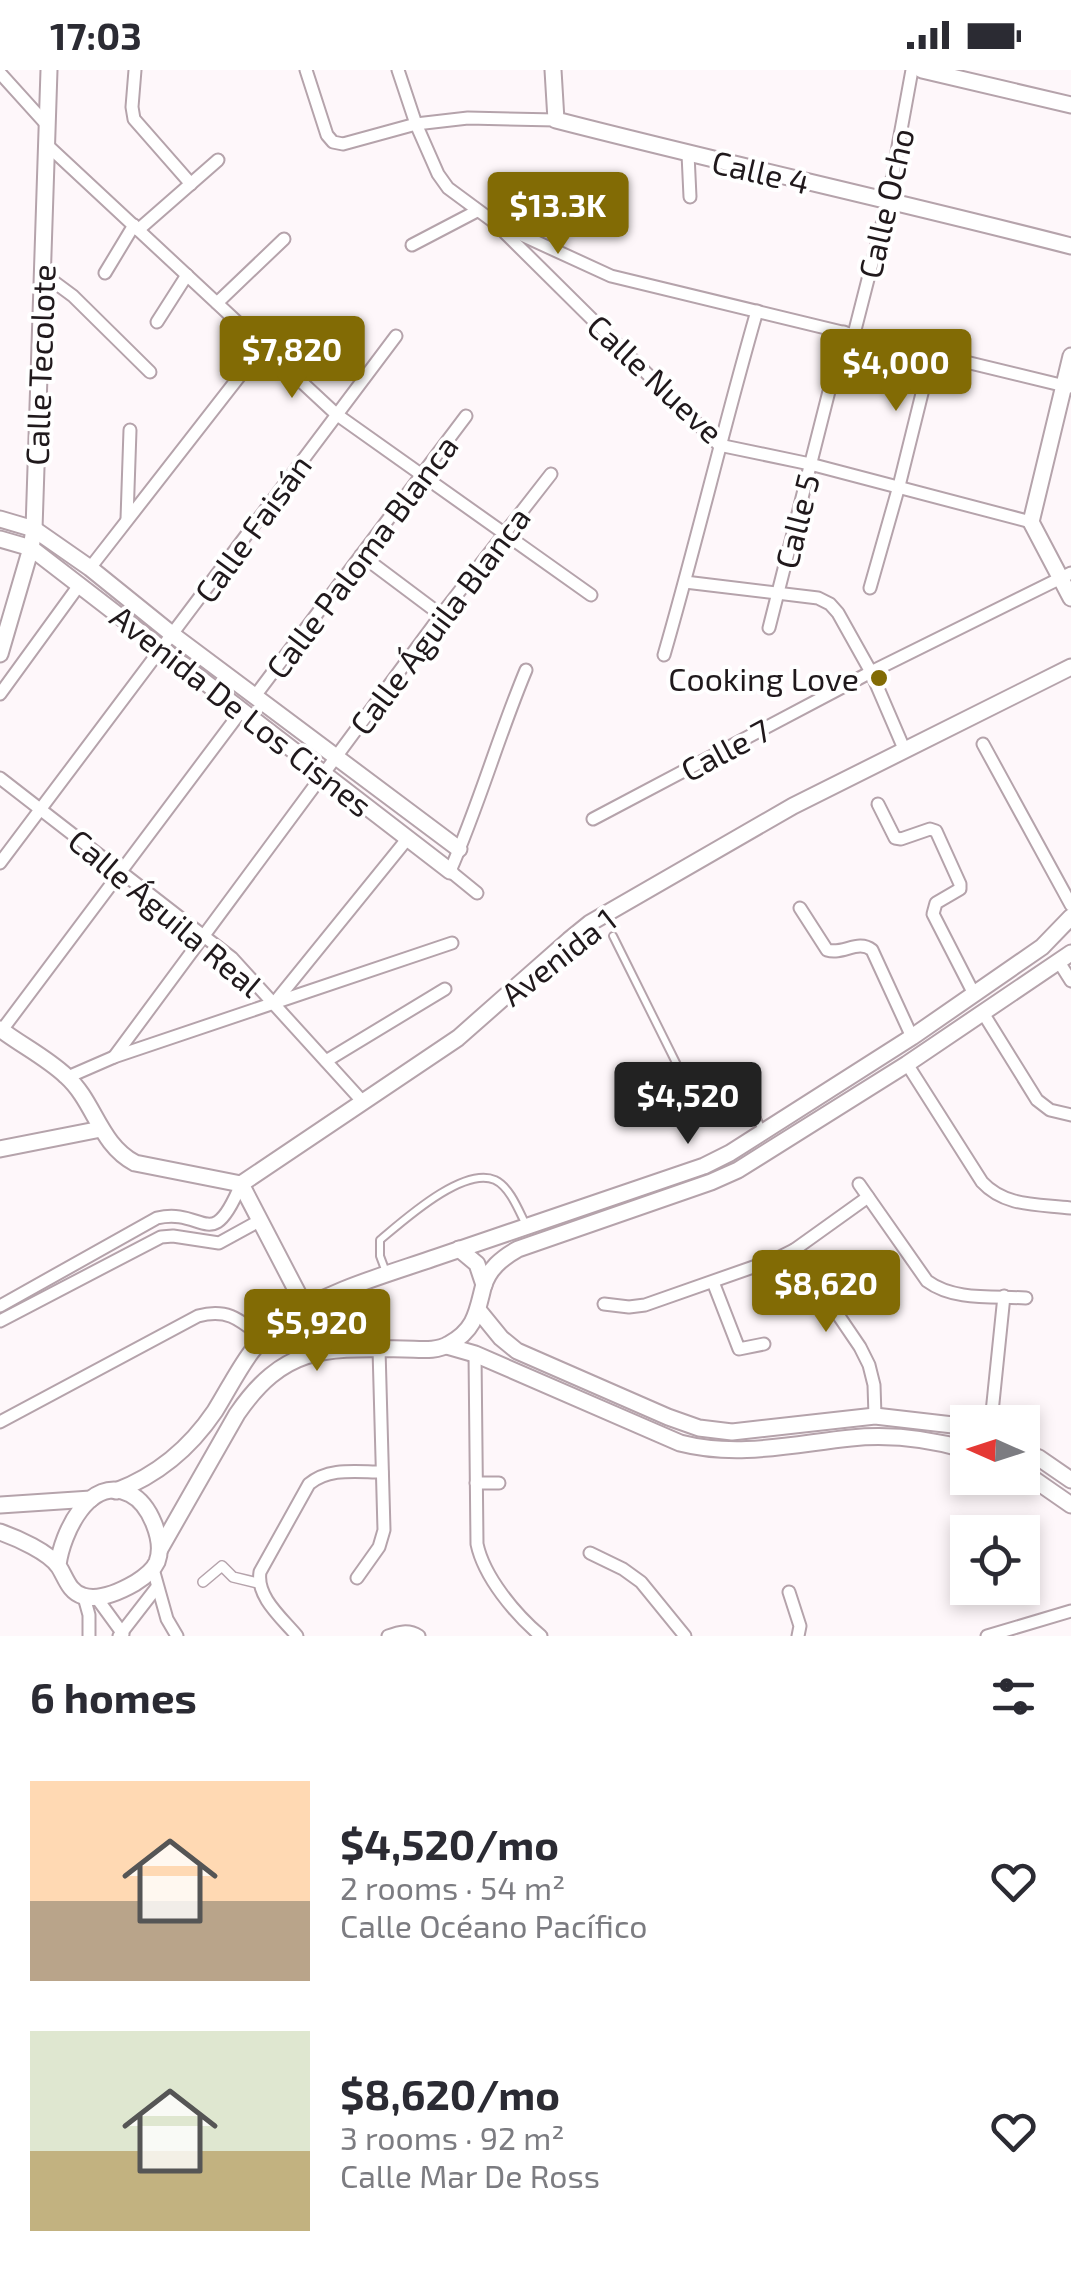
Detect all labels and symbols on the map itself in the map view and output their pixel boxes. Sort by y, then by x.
street label: Calle Ocho [849,124,921,282]
street label: Calle 4 [709,141,813,201]
pin: $13.3K [477,172,639,257]
street label: Calle Tecolote [17,264,61,466]
street label: Calle Nueve [581,306,731,450]
pin: $7,820 [211,316,373,401]
pin: $4,000 [815,329,977,414]
street label: Calle Paloma Blanca [257,427,465,685]
street label: Calle Faisán [186,447,318,609]
street label: Calle 5 [766,470,826,572]
street label: Calle Águila Blanca [341,499,537,741]
street label: Avenida De Los Cisnes [104,596,380,824]
place label: Cooking Love [668,659,859,697]
marker: Cooking Love [868,667,890,689]
street label: Calle 7 [674,710,776,788]
street label: Calle Águila Real [62,820,271,1004]
street label: Avenida 1 [493,899,623,1013]
pin: $4,520 [607,1062,769,1147]
pin: $8,620 [745,1250,907,1335]
pin: $5,920 [236,1289,398,1374]
north arrow [950,1405,1040,1495]

